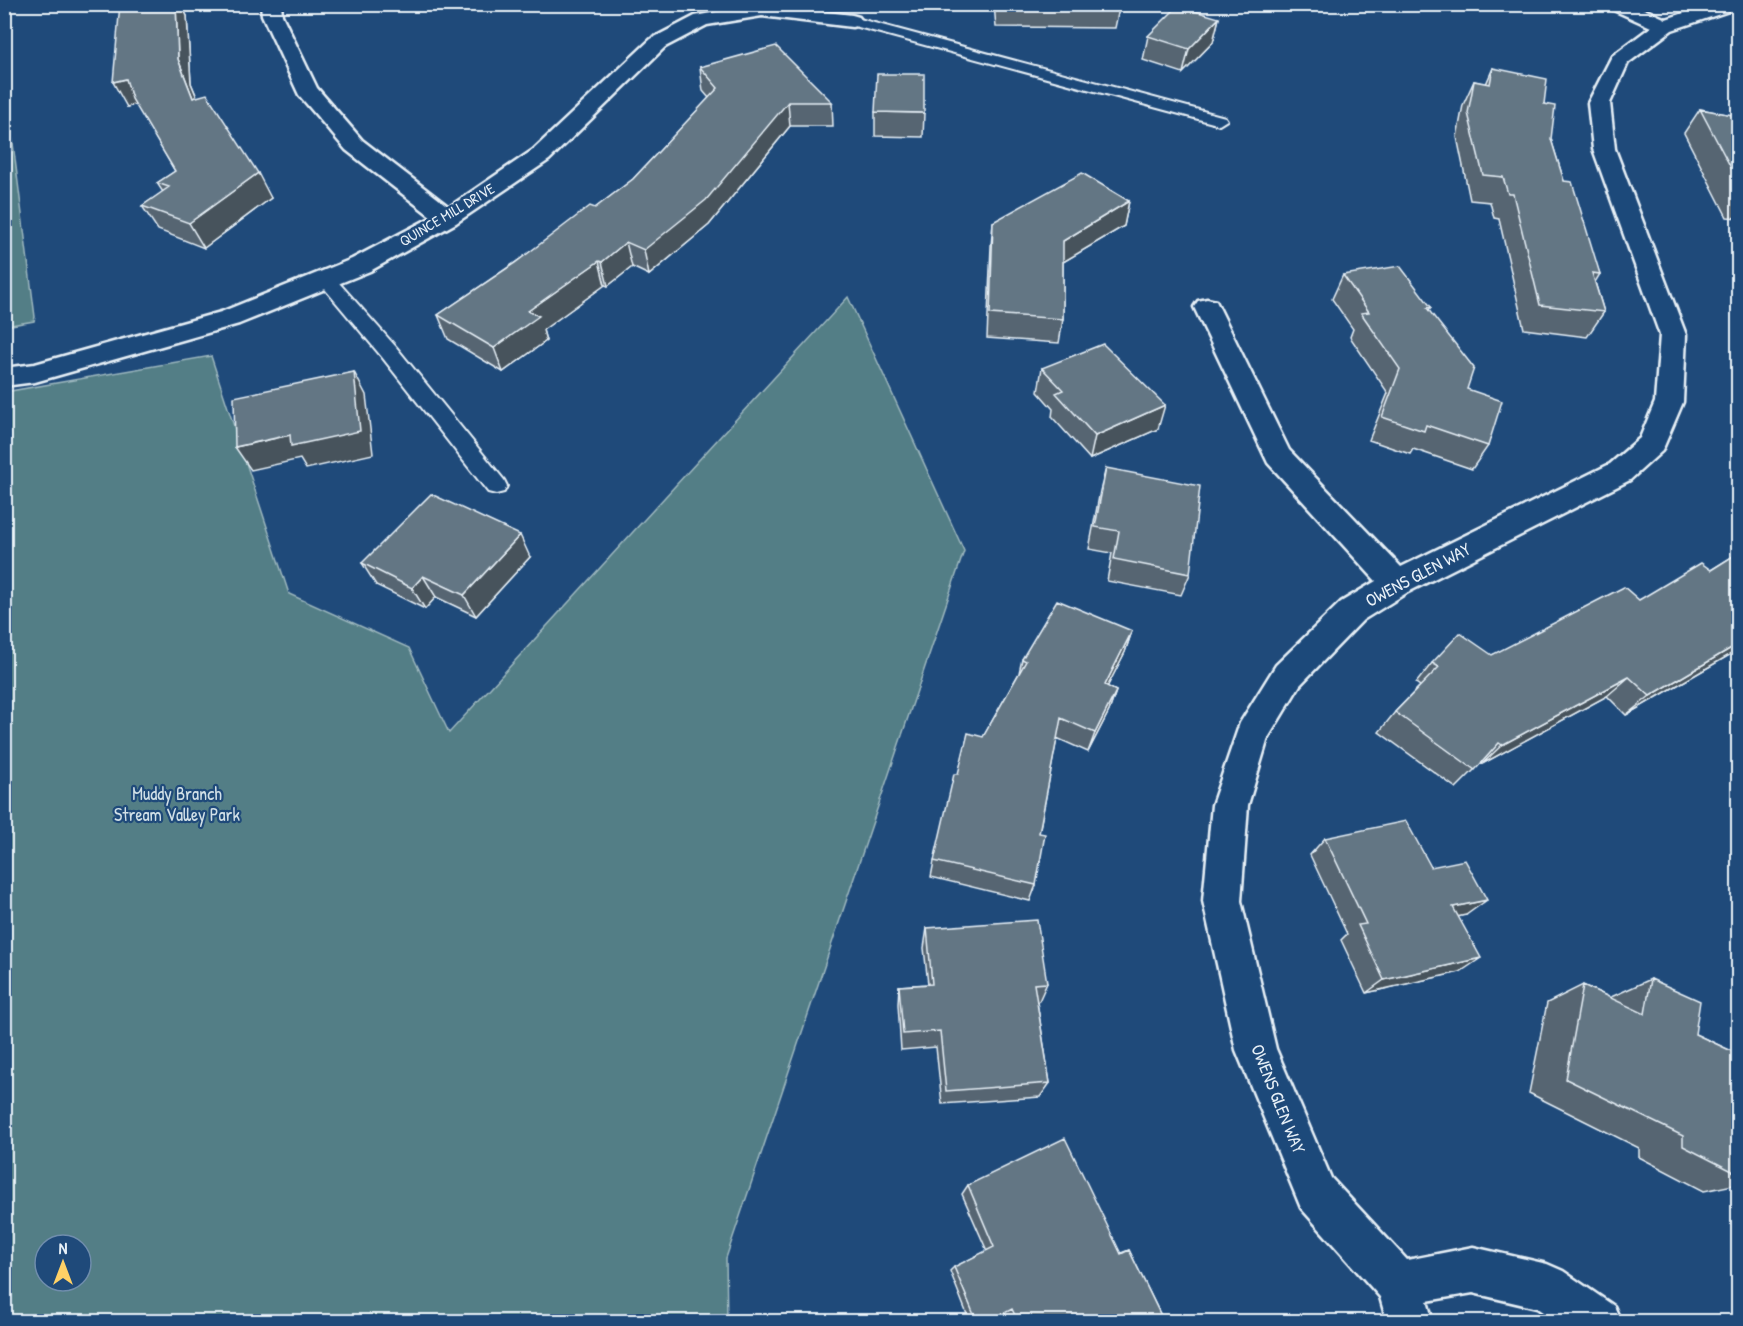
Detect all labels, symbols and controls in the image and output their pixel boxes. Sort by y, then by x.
street label: QUINCE MILL DRIVE [395,178,499,251]
street label: OWENS GLEN WAY [1361,536,1475,613]
park label: Muddy Branch Stream Valley Park [114,781,240,827]
street label: OWENS GLEN WAY [1245,1040,1312,1157]
north arrow [33,1233,93,1293]
text: N [59,1237,68,1259]

